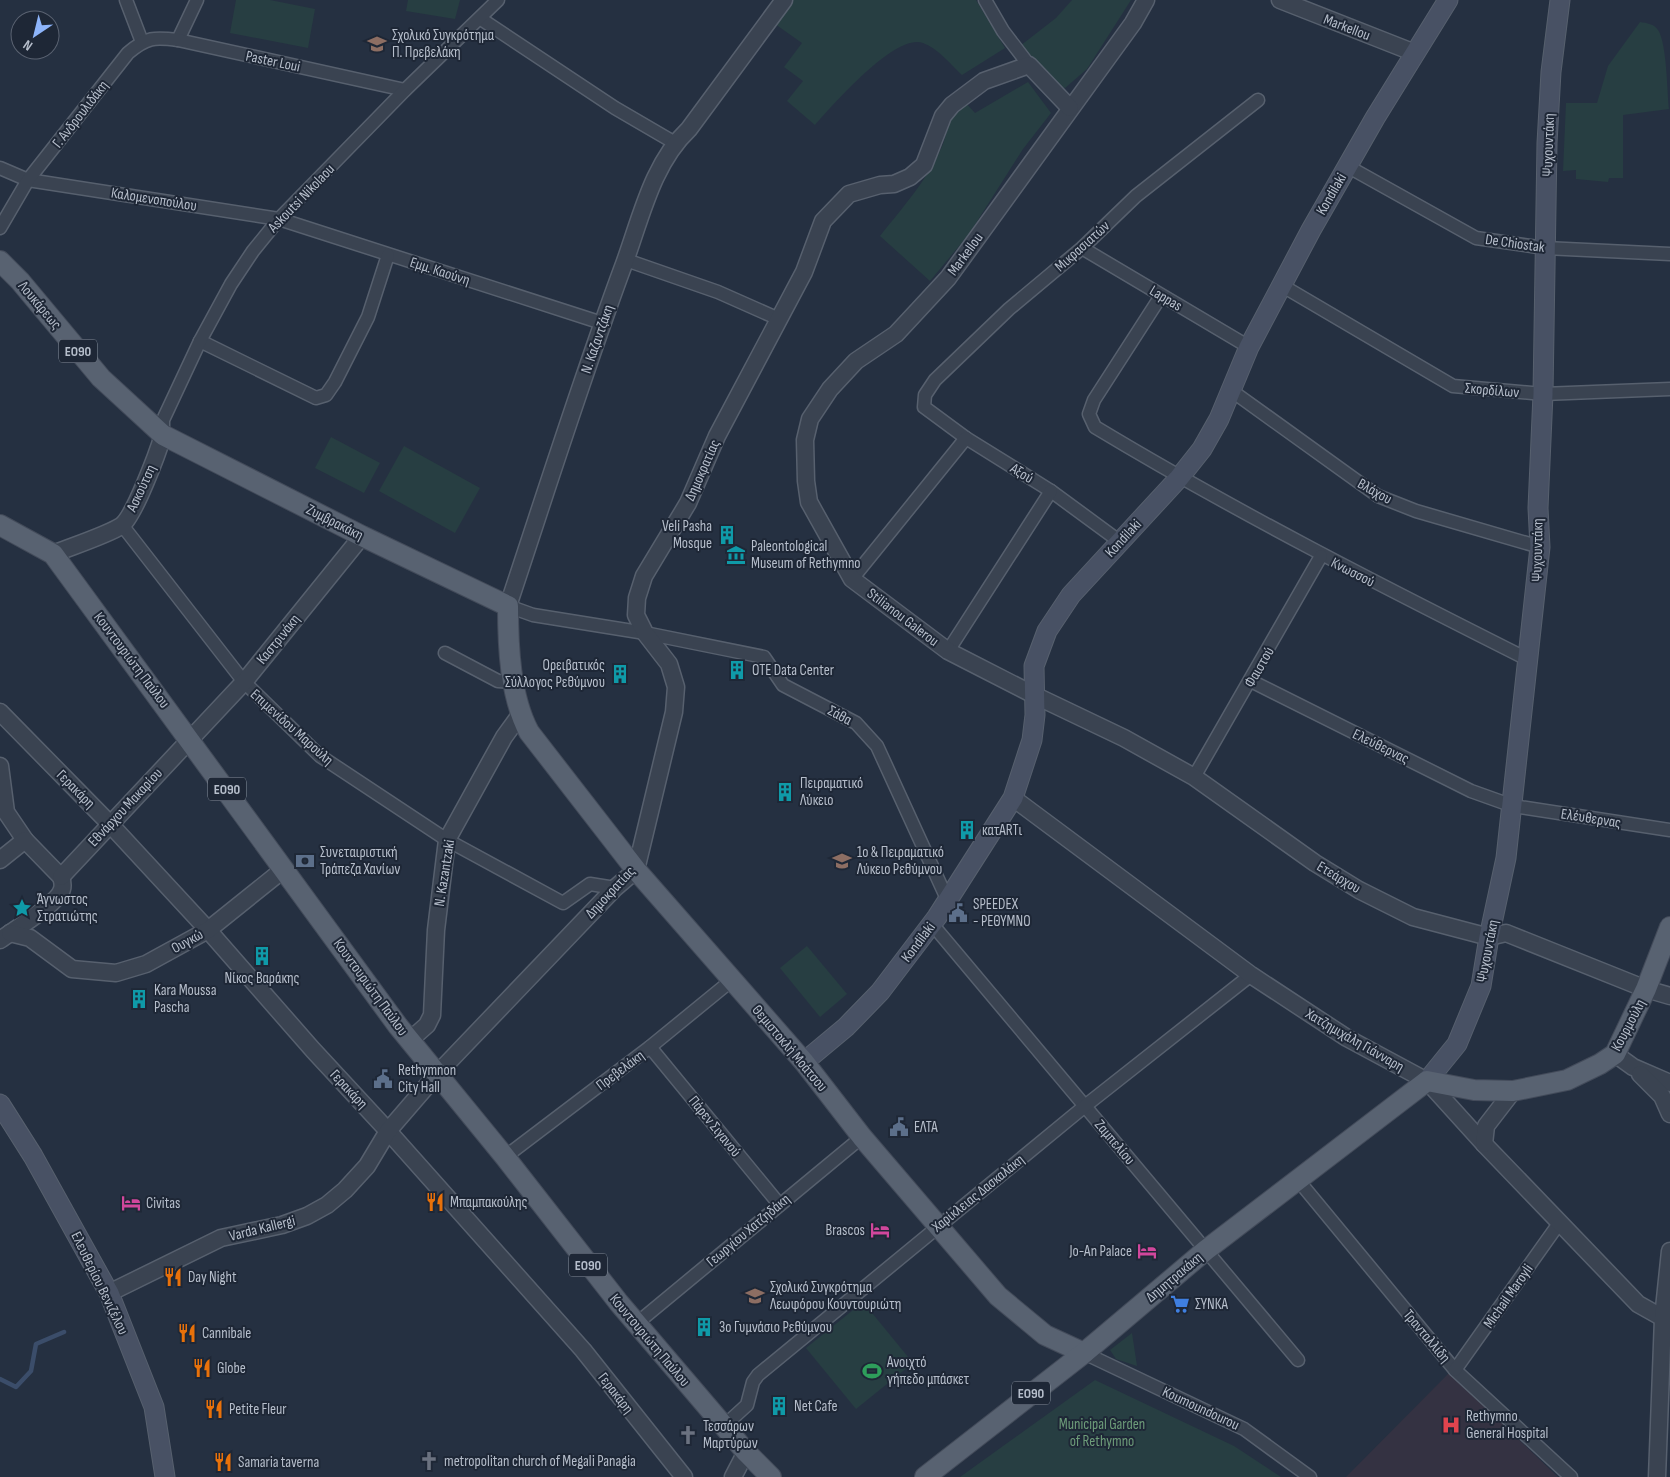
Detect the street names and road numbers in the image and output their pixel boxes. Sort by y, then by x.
street label: Markellou [1321,10,1373,45]
street label: Paster Loui [244,46,302,77]
street label: Γ. Ανδρουλιδάκη [48,77,113,152]
street label: Ψυχουντάκη [1538,113,1559,177]
street label: Askoutsi Nikolaou [263,160,339,237]
street label: Kondilaki [1312,170,1351,219]
street label: Καλομενοπούλου [110,183,198,216]
street label: Μικρασιατών [1051,217,1114,276]
street label: Markellou [943,229,987,280]
street label: De Chiostak [1484,230,1546,257]
street label: Εμμ. Καούνη [407,253,472,290]
street label: Λουκάρεως [13,276,65,334]
street label: Lappas [1146,281,1186,316]
street label: Ν. Καζαντζάκη [577,302,618,376]
road number: ΕΟ90 [59,340,97,362]
street label: Σκορδίλων [1464,379,1520,402]
street label: Δημοκρατίας [681,437,724,504]
street label: Αξού [1006,458,1037,488]
street label: Ασκούτση [122,462,161,516]
street label: Βλάχου [1354,474,1395,509]
street label: Ζυμβρακάκη [303,500,367,545]
street label: Kondilaki [1101,515,1146,561]
street label: Ψυχουντάκη [1527,518,1548,582]
street label: Κνωσσού [1328,553,1378,592]
street label: Stilianou Galerou [863,584,942,651]
street label: Κουντουριώτη Παύλου [89,609,174,712]
street label: Καστρινάκη [252,610,304,668]
street label: Φαιστού [1240,643,1279,691]
street label: Επιμενίδου Μαρούλη [246,685,337,770]
street label: Σάθα [824,701,856,730]
street label: Ελεύθερνας [1349,725,1412,768]
street label: Εθνάρχου Μακαρίου [84,764,167,851]
street label: Γερακάρη [52,766,99,813]
road number: ΕΟ90 [208,778,246,801]
street label: Ελέυθερνας [1559,804,1622,833]
street label: N. Kazantzaki [430,838,459,908]
street label: Ετεάρχου [1313,857,1364,898]
street label: Δημοκρατίας [581,862,640,923]
street label: Kondilaki [897,918,940,966]
street label: Ψυχουντάκη [1472,918,1503,984]
street label: Ουγκώ [168,925,207,958]
street label: Κουντουριώτη Παύλου [329,935,412,1040]
street label: Κουρμούλη [1607,996,1650,1055]
street label: Θεμιστοκλή Μοάτσου [748,1001,831,1096]
street label: Χατζημιχάλη Γιάνναρη [1301,1004,1408,1076]
street label: Πρεβελάκη [592,1046,648,1095]
street label: Γερακάρη [326,1066,372,1113]
street label: Πάρεν Σιγανού [684,1092,745,1161]
street label: Ζαμπελίου [1090,1116,1139,1169]
street label: Χαρίκλειας Δασκαλάκη [927,1150,1028,1237]
street label: Γεωργίου Χατζηδάκη [703,1190,794,1271]
street label: Varda Kallergi [227,1211,297,1246]
street label: Ελευθερίου Βενιζέλου [66,1229,133,1338]
street label: Δημητρακάκη [1142,1248,1207,1307]
road number: ΕΟ90 [569,1254,607,1276]
street label: Michail Maroyli [1479,1260,1538,1332]
street label: Κουντουριώτη Παύλου [605,1290,694,1391]
street label: Τρανταλλίδη [1399,1306,1454,1367]
street label: Γερακάρη [594,1369,638,1418]
road number: ΕΟ90 [1012,1382,1050,1405]
street label: Koumoundourou [1159,1382,1242,1435]

